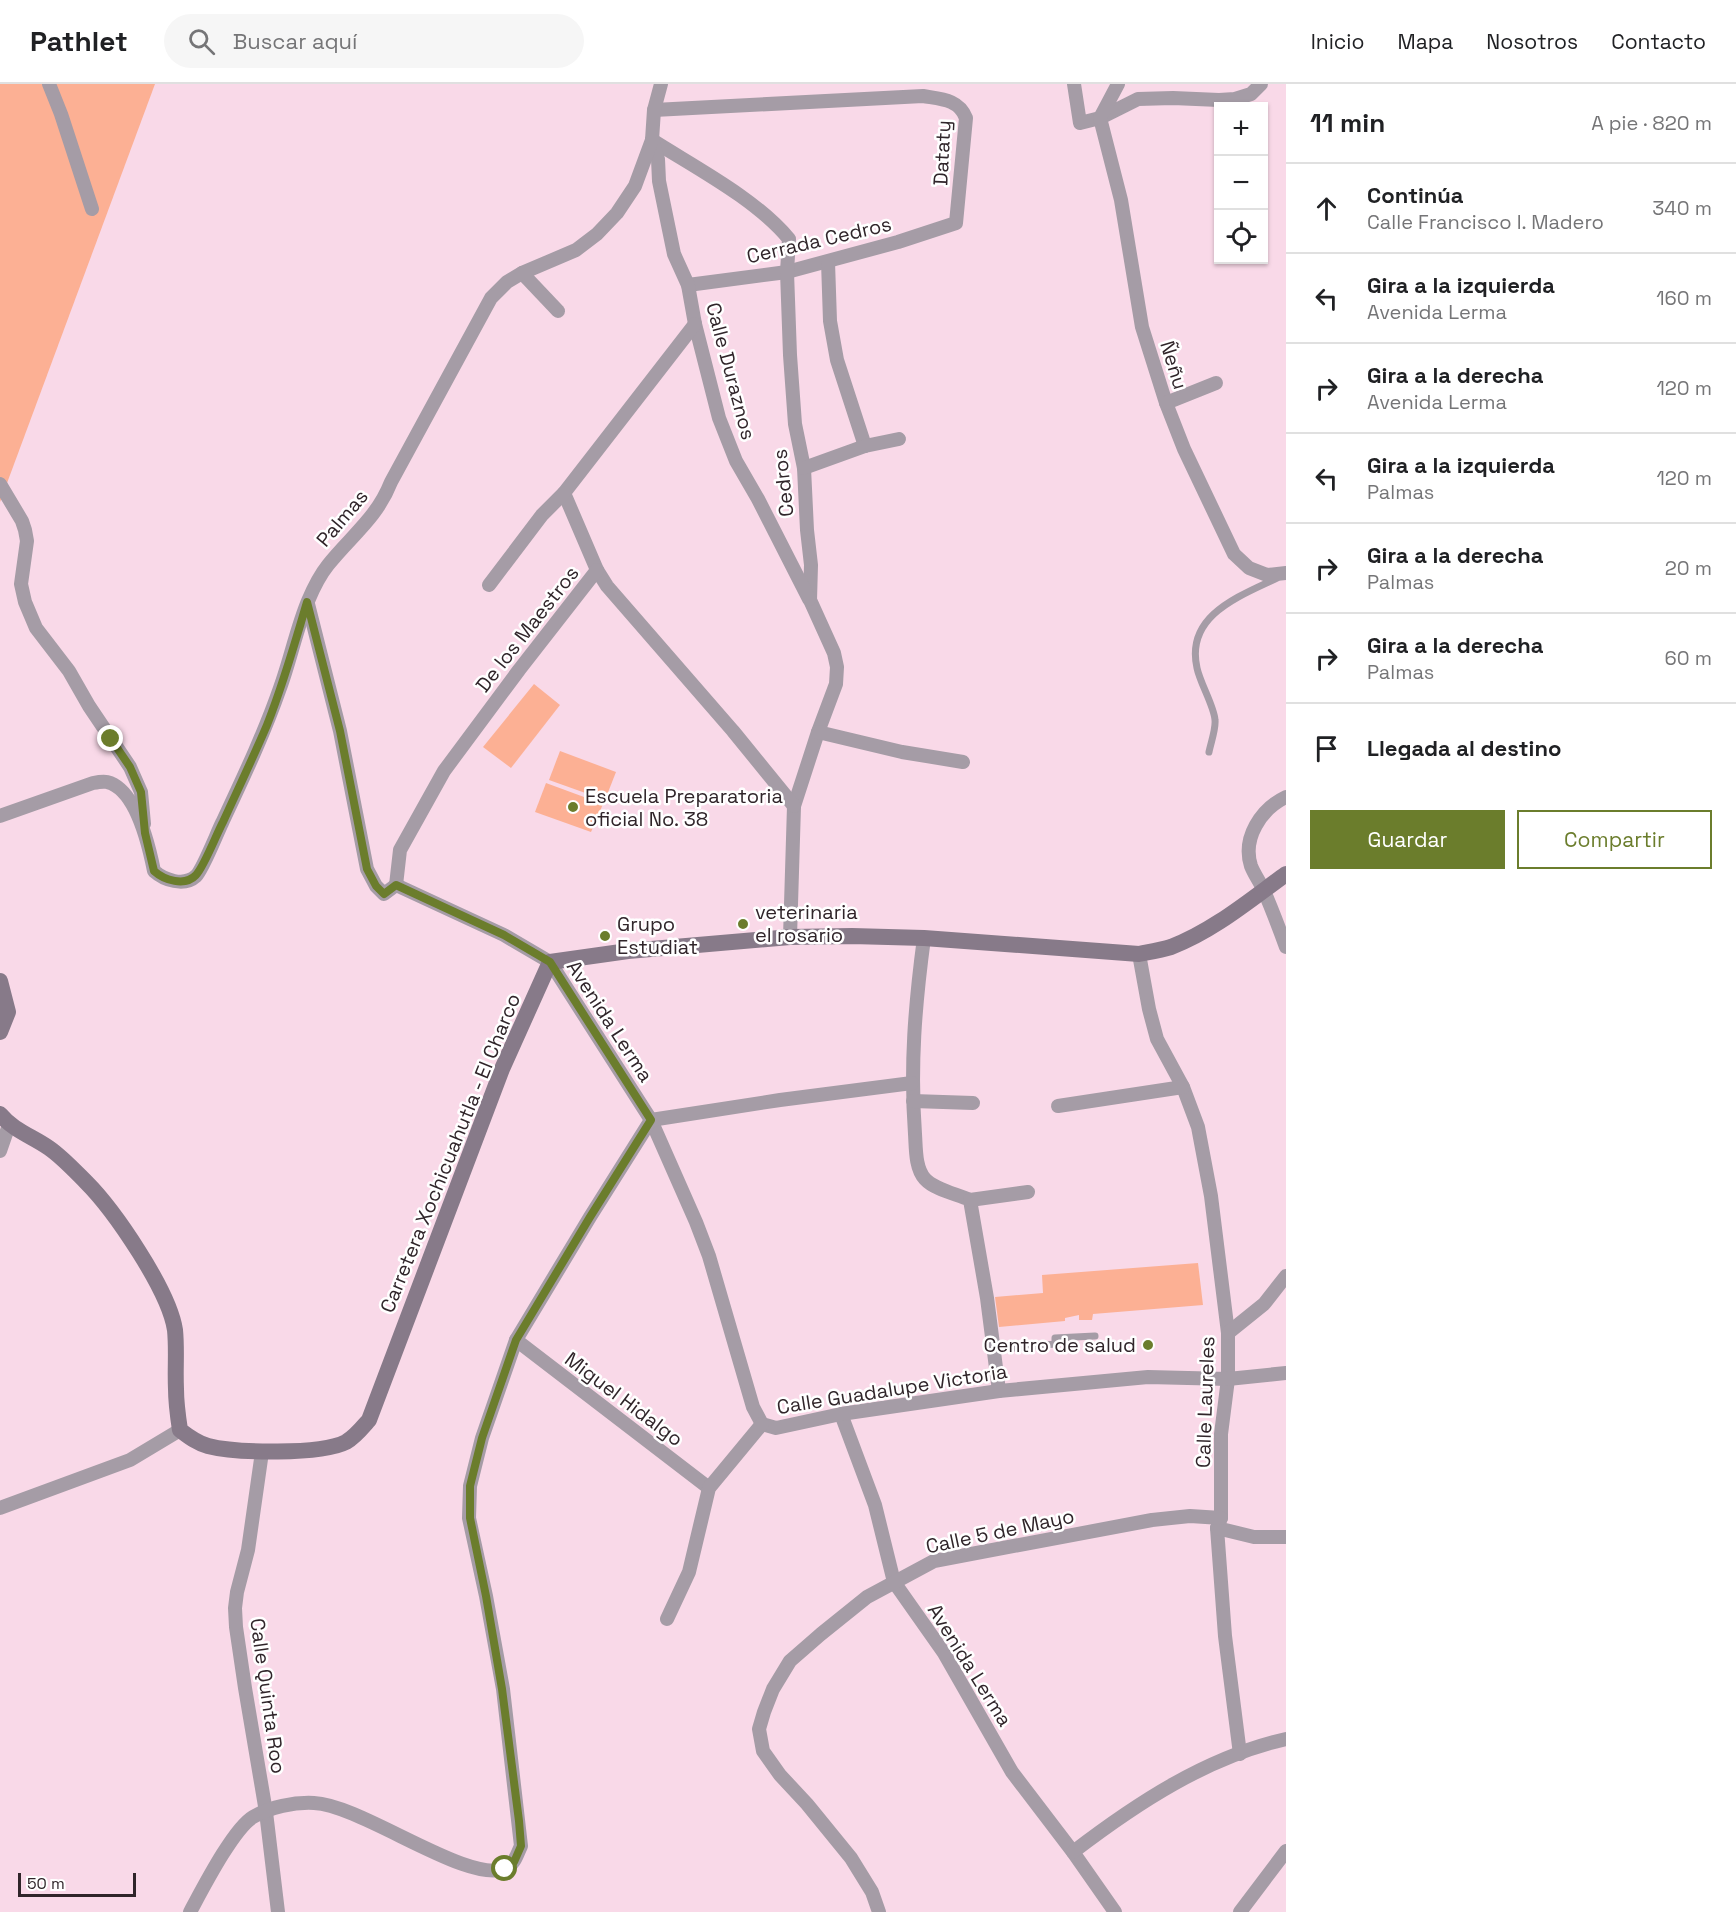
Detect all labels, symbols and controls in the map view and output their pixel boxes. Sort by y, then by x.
search box [164,14,584,68]
text: Pathlet [30,23,128,59]
icon: search [185,25,218,58]
text: Buscar aquí [233,27,357,55]
text: Inicio [1311,28,1365,55]
text: Mapa [1398,28,1453,55]
text: Nosotros [1486,28,1578,55]
text: Contacto [1611,28,1706,55]
map controls [1214,102,1268,264]
button: + [1214,102,1268,156]
text: 11 min [1310,106,1385,140]
text: A pie · 820 m [1591,110,1712,136]
street label: Dataty [927,120,957,186]
button: − [1214,156,1268,210]
text: Continúa [1367,181,1463,209]
icon: ahead [1310,192,1343,225]
text: 340 m [1652,195,1712,221]
text: Calle Francisco I. Madero [1367,209,1604,235]
button: locate [1214,210,1268,264]
street label: Cerrada Cedros [744,211,894,269]
text: Gira a la izquierda [1367,271,1555,299]
icon: left [1310,282,1343,315]
text: 160 m [1656,285,1712,311]
text: Avenida Lerma [1367,299,1507,325]
street label: Calle Duraznos [700,300,762,442]
street label: Ñeñu [1154,338,1194,392]
text: Gira a la derecha [1367,361,1544,389]
icon: right [1310,372,1343,405]
text: 120 m [1656,375,1712,401]
text: Avenida Lerma [1367,389,1507,415]
street label: Cedros [767,448,799,518]
text: Gira a la izquierda [1367,451,1555,479]
icon: left [1310,462,1343,495]
text: 120 m [1656,465,1712,491]
text: Palmas [1367,479,1434,505]
street label: Palmas [310,484,374,552]
text: Gira a la derecha [1367,541,1544,569]
icon: right [1310,552,1343,585]
text: 20 m [1665,555,1712,581]
street label: De los Maestros [470,561,584,697]
text: Palmas [1367,569,1434,595]
text: Gira a la derecha [1367,631,1544,659]
icon: right [1310,642,1343,675]
text: 60 m [1665,645,1712,671]
text: Palmas [1367,659,1434,685]
route end [97,725,123,751]
icon: arrive [1310,732,1343,765]
text: Llegada al destino [1367,734,1561,762]
place label: Escuela Preparatoria oficial No. 38 [585,783,783,832]
marker: Escuela Preparatoria oficial No. 38 [566,800,580,814]
button: Guardar [1310,810,1505,869]
button: Compartir [1517,810,1712,869]
place label: veterinaria el rosario [755,899,858,948]
place label: Grupo Estudiat [617,911,698,960]
marker: veterinaria el rosario [736,917,750,931]
marker: Grupo Estudiat [598,929,612,943]
street label: Avenida Lerma [561,955,659,1087]
street label: Carretera Xochicuahutla - El Charco [374,990,526,1316]
place label: Centro de salud [984,1332,1136,1358]
street label: Calle Laureles [1190,1336,1220,1468]
marker: Centro de salud [1141,1338,1155,1352]
street label: Miguel Hidalgo [560,1346,688,1452]
street label: Calle Guadalupe Victoria [775,1358,1009,1420]
street label: Calle 5 de Mayo [923,1503,1077,1559]
street label: Avenida Lerma [922,1599,1018,1731]
street label: Calle Quinta Roo [244,1617,292,1775]
route start [491,1855,517,1881]
scale bar [18,1870,136,1898]
text: 50 m [27,1873,65,1894]

